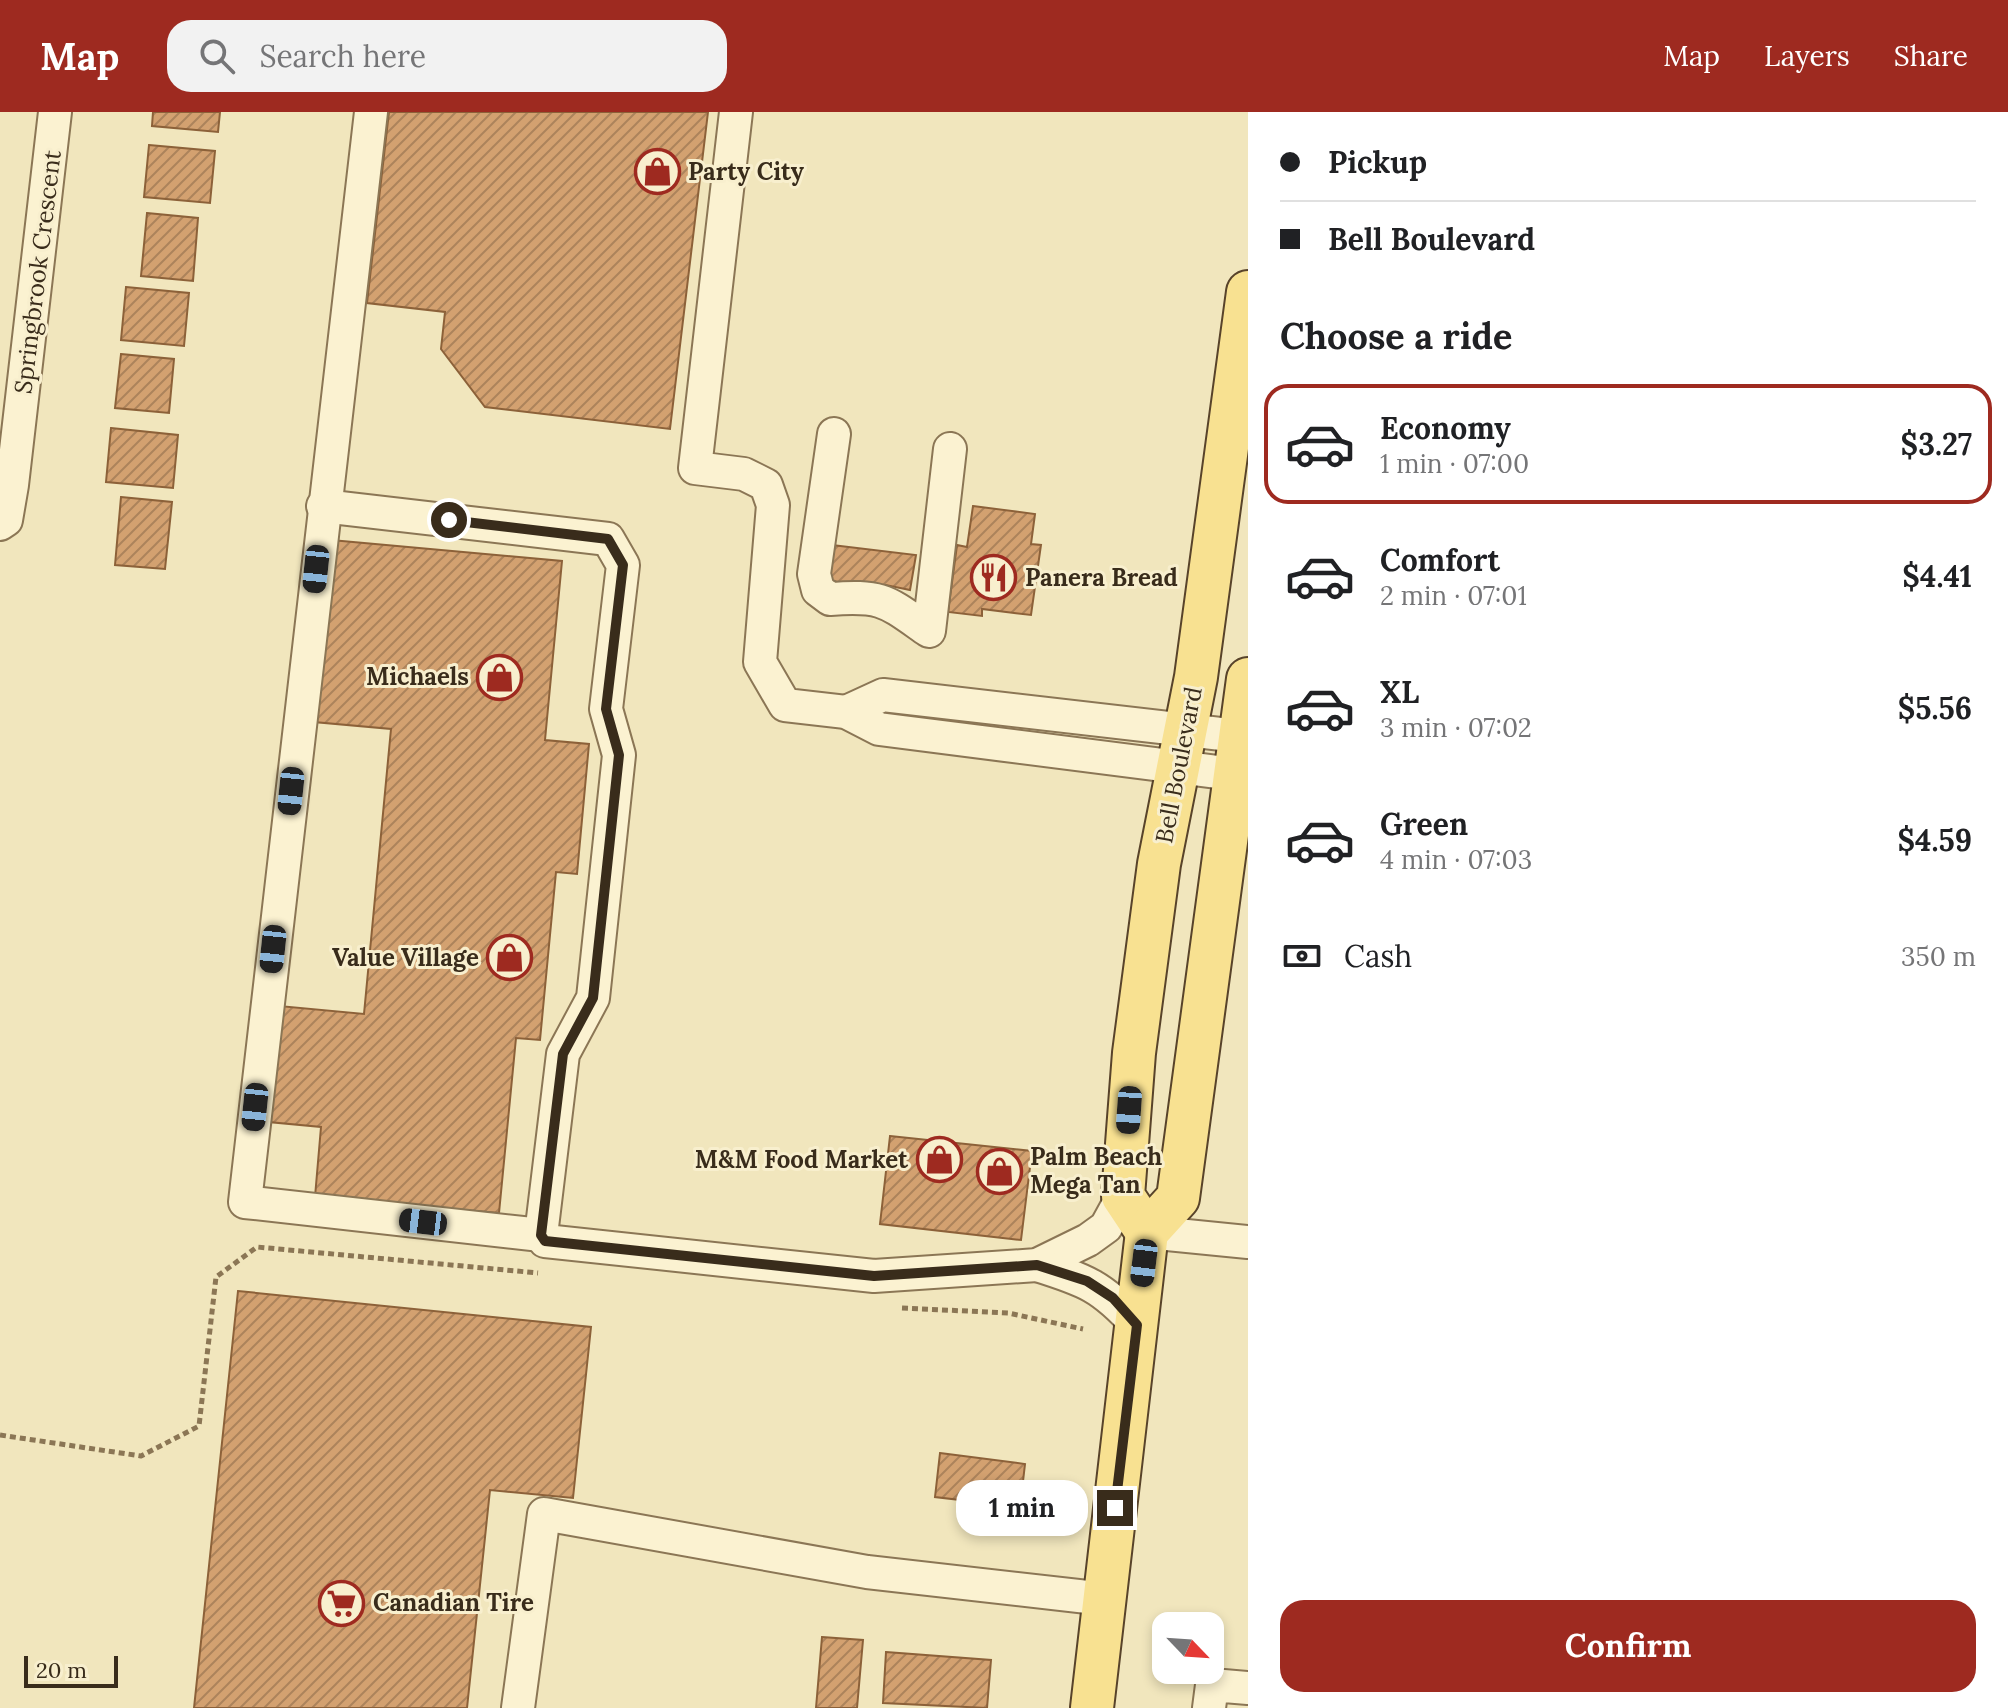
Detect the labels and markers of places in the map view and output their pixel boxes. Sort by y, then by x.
shop icon: Party City [633,148,681,196]
place label: Party City [688,156,805,187]
restaurant icon: Panera Bread [970,554,1018,602]
place label: Panera Bread [1025,562,1178,593]
shop icon: Michaels [476,653,524,701]
place label: Michaels [366,661,469,692]
shop icon: Value Village [486,934,534,982]
place label: Value Village [332,942,479,973]
shop icon: M&M Food Market [915,1136,963,1184]
place label: Palm Beach Mega Tan [1030,1141,1162,1200]
place label: M&M Food Market [695,1144,909,1175]
shop icon: Palm Beach Mega Tan [975,1147,1023,1195]
supermarket icon: Canadian Tire [318,1579,366,1627]
place label: Canadian Tire [373,1587,534,1618]

